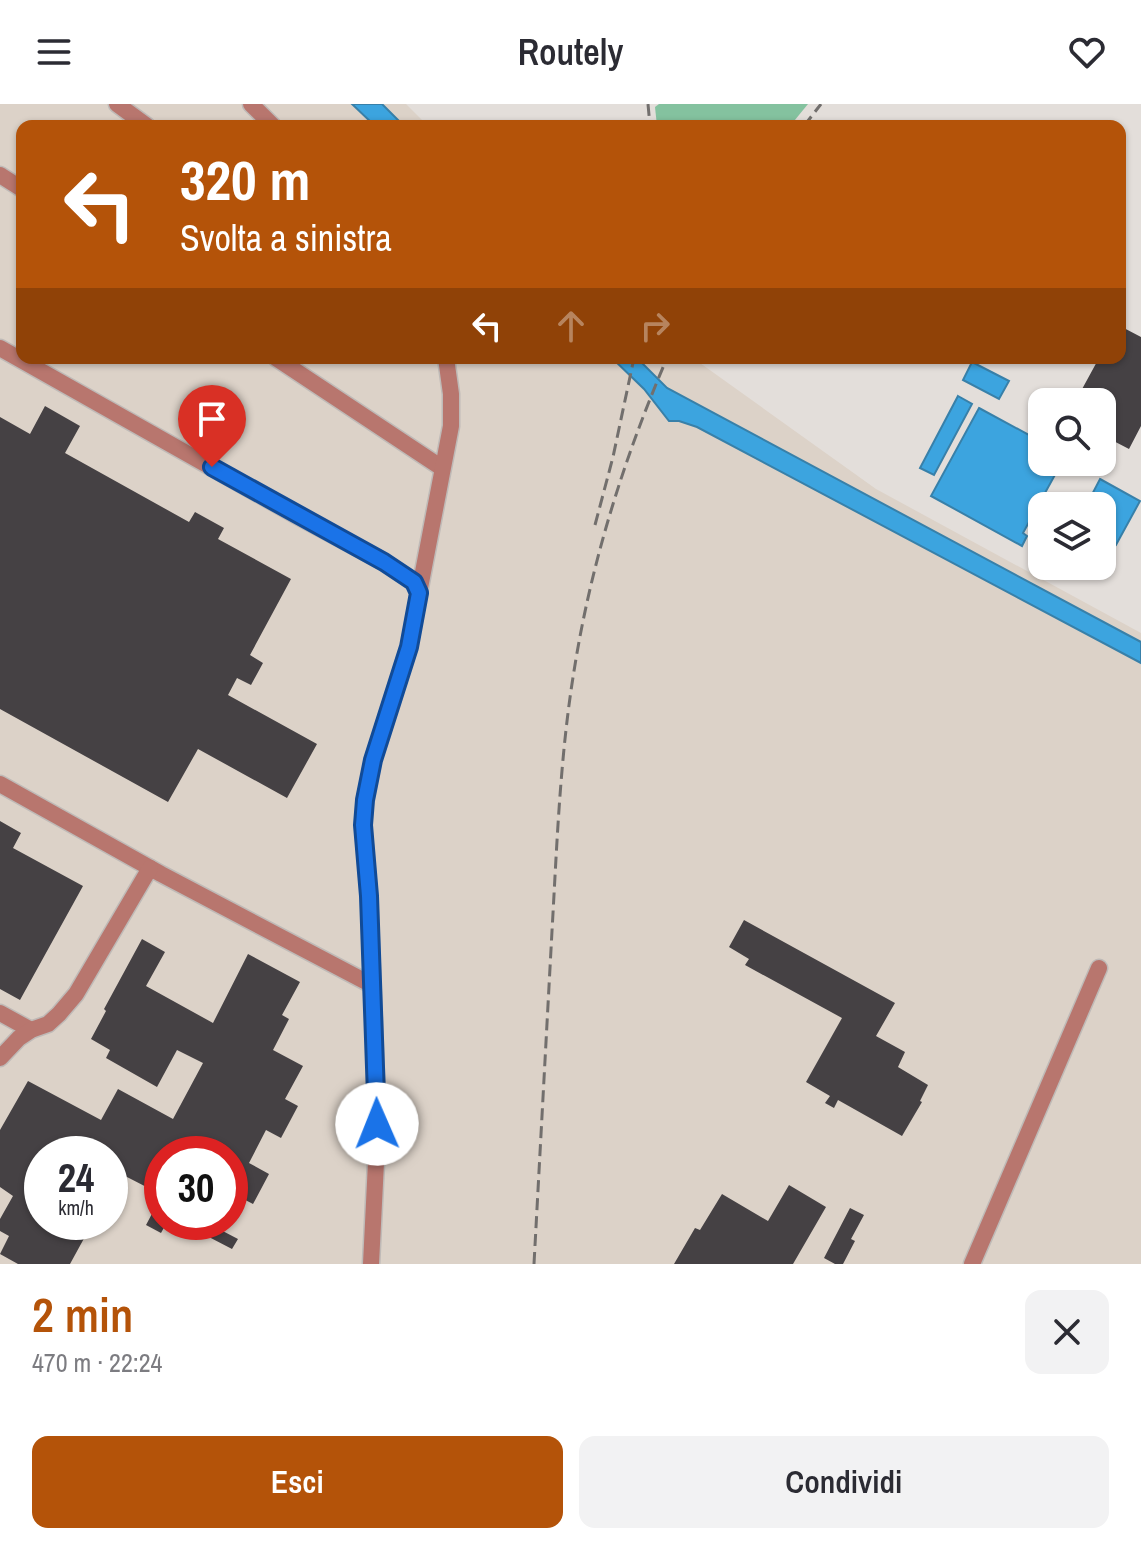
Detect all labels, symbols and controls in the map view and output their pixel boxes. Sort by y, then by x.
text: Routely [518,28,623,76]
icon: menu [32,30,76,74]
icon: heart [1065,30,1109,74]
text: 320 m [180,142,310,217]
icon: left [48,152,152,256]
text: Svolta a sinistra [180,214,392,262]
icon: left [465,304,509,348]
icon: ahead [549,304,593,348]
icon: right [633,304,677,348]
pin [178,385,246,467]
map controls [1028,388,1116,580]
button: search [1028,388,1116,476]
icon: arrive [190,397,234,441]
button: layers [1028,492,1116,580]
position arrow [335,1082,419,1166]
speed limit sign: 30 [144,1136,248,1240]
text: 24 [58,1151,94,1204]
text: km/h [58,1194,94,1221]
text: 2 min [32,1282,133,1347]
button: close [1025,1290,1109,1374]
text: 470 m · 22:24 [32,1345,162,1380]
button: Esci [32,1436,563,1528]
button: Condividi [579,1436,1109,1528]

